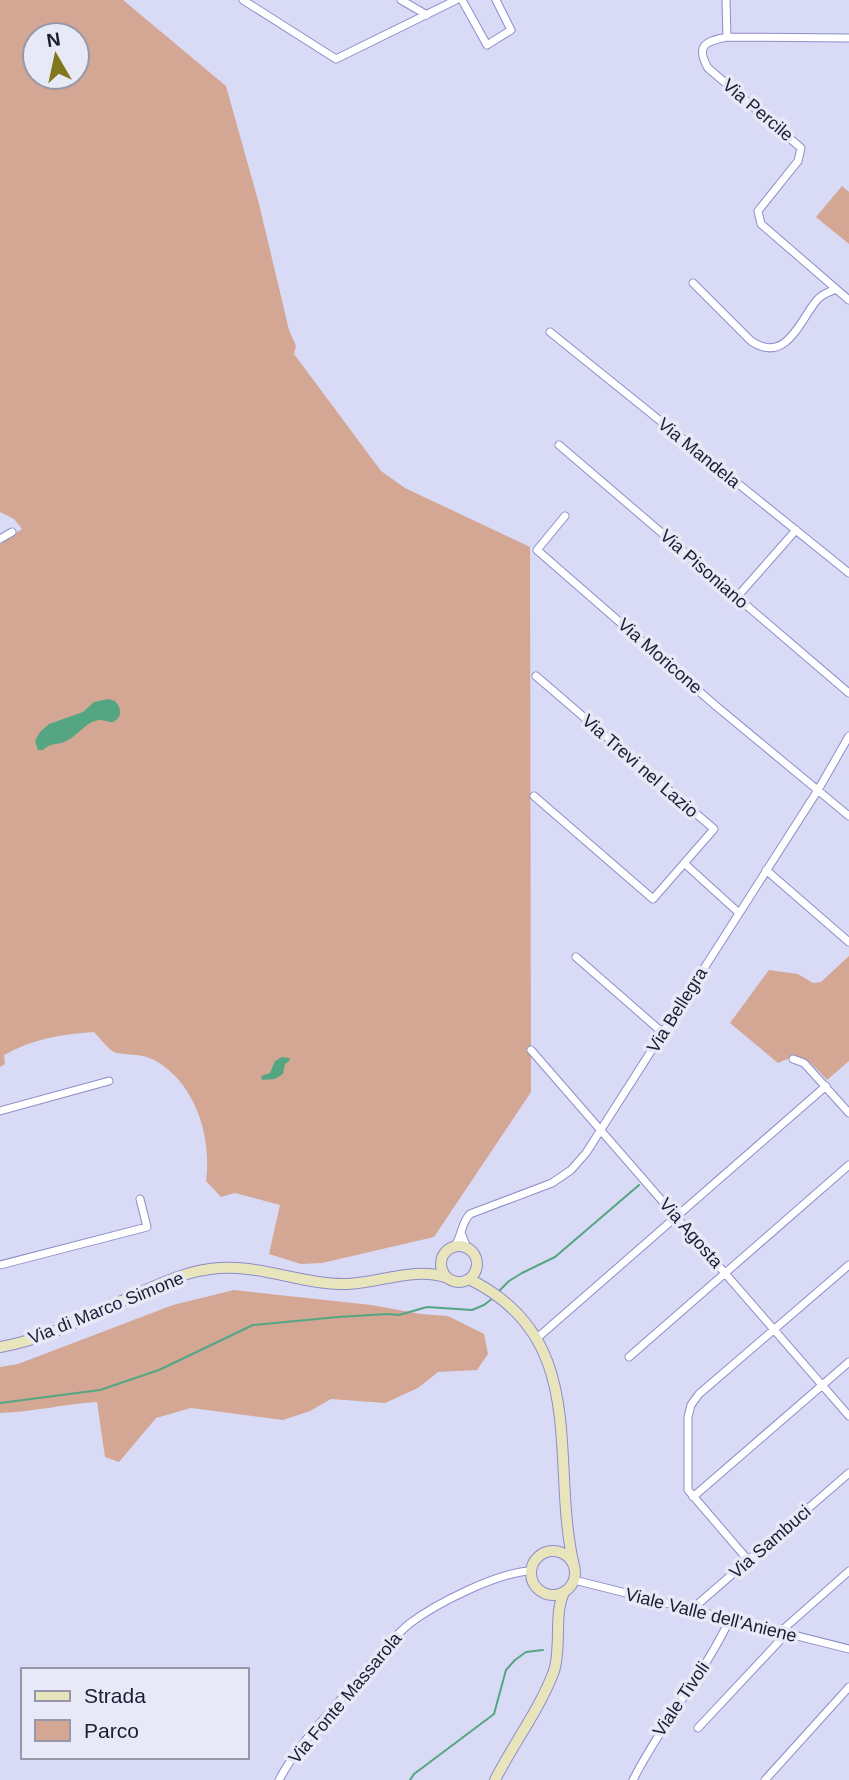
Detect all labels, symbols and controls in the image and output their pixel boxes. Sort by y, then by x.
north arrow [21,21,91,91]
text: N [45,28,62,51]
street label: Via Percile [719,75,797,145]
street label: Via Mandela [654,414,745,493]
street label: Via Pisoniano [656,525,752,613]
street label: Via Moricone [614,614,706,698]
street label: Via Trevi nel Lazio [578,710,702,822]
street label: Via Bellegra [643,963,712,1056]
street label: Via Agosta [655,1194,727,1273]
street label: Via di Marco Simone [25,1268,187,1348]
street label: Via Sambuci [725,1501,815,1583]
street label: Viale Valle dell'Aniene [623,1584,799,1646]
street label: Via Fonte Massarola [284,1628,406,1768]
street label: Viale Tivoli [649,1658,713,1740]
legend [21,1668,248,1759]
text: Strada [84,1684,146,1707]
text: Parco [84,1719,139,1742]

